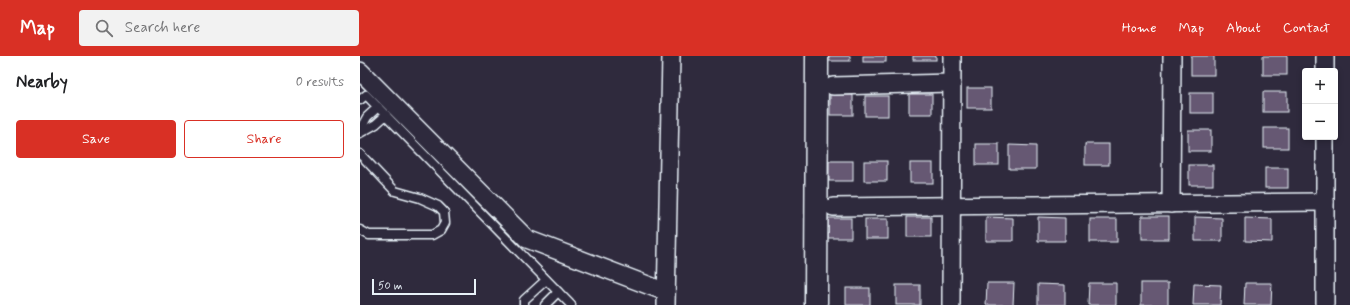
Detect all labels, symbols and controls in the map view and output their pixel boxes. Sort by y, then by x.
search box [79,10,359,46]
text: Map [20,16,55,41]
icon: search [93,17,115,39]
text: Search here [125,18,200,38]
text: Home [1122,19,1156,37]
text: Map [1178,19,1204,37]
text: About [1226,19,1261,37]
text: Contact [1283,19,1330,37]
map controls [1302,68,1338,140]
button: + [1302,68,1338,104]
text: Nearby [16,71,68,93]
text: 0 results [296,74,344,91]
button: − [1302,104,1338,140]
button: Save [16,120,176,158]
button: Share [184,120,344,158]
scale bar [372,277,476,296]
text: 50 m [378,279,403,293]

